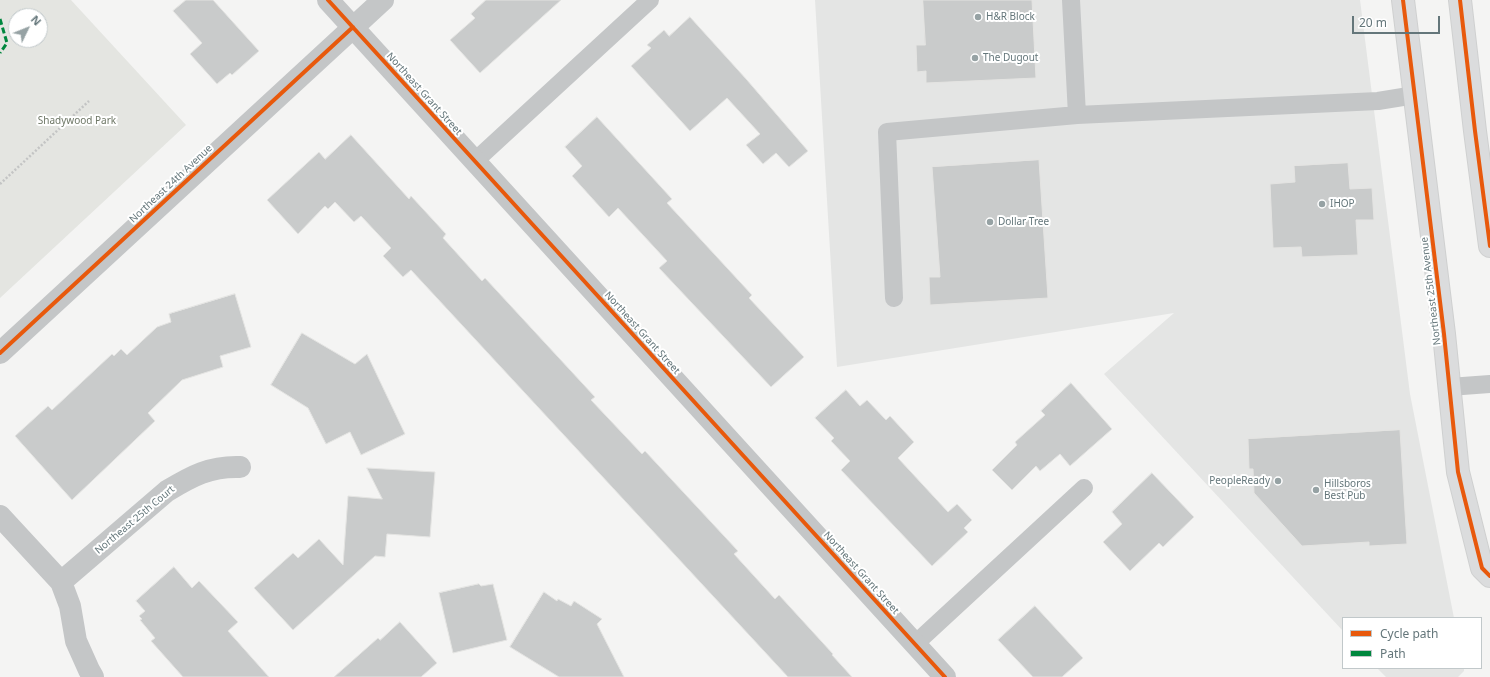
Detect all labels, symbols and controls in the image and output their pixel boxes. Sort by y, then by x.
north arrow [8,8,48,48]
scale bar [1354,8,1442,34]
place label: H&R Block [986,11,1035,23]
text: N [28,12,45,29]
marker: H&R Block [973,12,983,22]
text: 20 m [1359,14,1387,31]
street label: Northeast Grant Street [384,50,464,138]
place label: The Dugout [983,52,1038,64]
marker: The Dugout [970,53,980,63]
park label: Shadywood Park [38,115,116,127]
street label: Northeast 24th Avenue [127,143,215,225]
place label: IHOP [1330,198,1355,210]
marker: IHOP [1317,199,1327,209]
place label: Dollar Tree [998,216,1049,228]
marker: Dollar Tree [985,217,995,227]
street label: Northeast 25th Avenue [1418,236,1444,346]
street label: Northeast Grant Street [602,289,682,377]
place label: PeopleReady [1209,475,1270,487]
marker: PeopleReady [1273,476,1283,486]
place label: Hillsboros Best Pub [1324,478,1371,502]
street label: Northeast 25th Court [93,483,177,557]
marker: Hillsboros Best Pub [1311,485,1321,495]
street label: Northeast Grant Street [821,529,901,617]
legend [1342,617,1482,669]
text: Cycle path [1380,625,1438,642]
text: Path [1380,645,1406,662]

